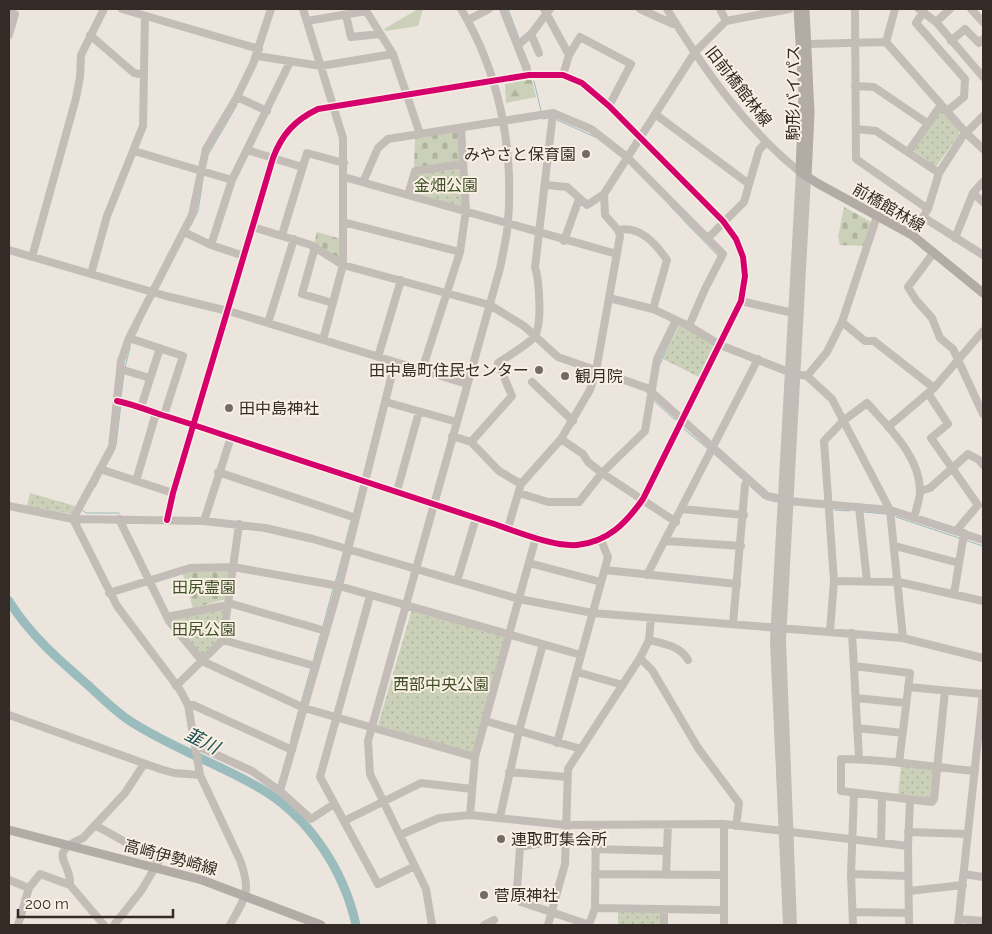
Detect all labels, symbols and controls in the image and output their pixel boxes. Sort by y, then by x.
street label: 旧前橋館林線 [702,43,776,130]
street label: 駒形バイパス [784,45,803,141]
place label: みやさと保育園 [464,145,576,164]
marker: みやさと保育園 [580,148,592,160]
park label: 金畑公園 [414,176,478,195]
street label: 前橋館林線 [849,179,928,236]
place label: 田中島町住民センター [369,361,529,380]
marker: 田中島町住民センター [533,364,545,376]
place label: 観月院 [575,367,623,386]
marker: 観月院 [559,370,571,382]
place label: 田中島神社 [239,399,319,418]
marker: 田中島神社 [223,402,235,414]
park label: 田尻霊園 [172,578,236,597]
park label: 田尻公園 [172,620,236,639]
park label: 西部中央公園 [393,675,489,694]
water label: 韮川 [181,723,225,759]
place label: 連取町集会所 [511,830,607,849]
marker: 連取町集会所 [495,833,507,845]
street label: 高崎伊勢崎線 [122,836,220,879]
scale bar [18,886,172,918]
place label: 菅原神社 [494,886,558,905]
marker: 菅原神社 [478,889,490,901]
text: 200 m [25,895,69,913]

